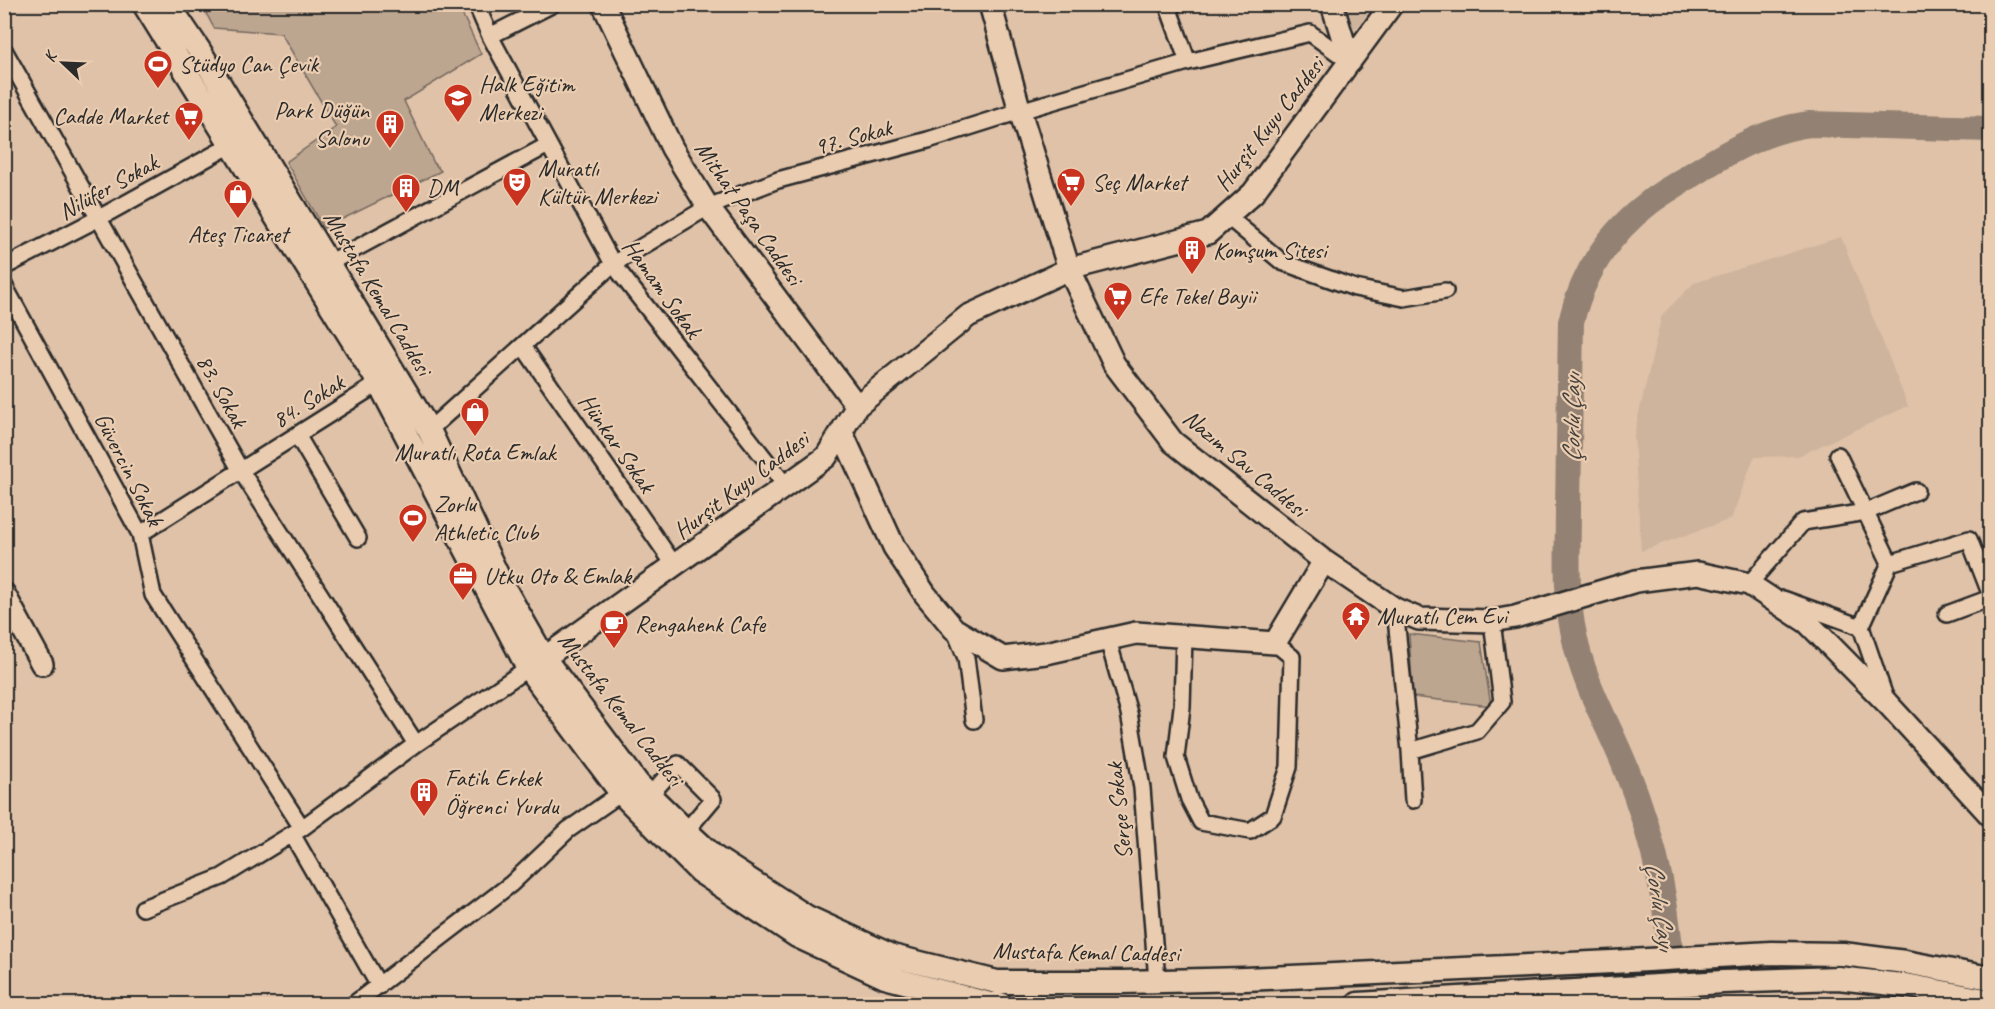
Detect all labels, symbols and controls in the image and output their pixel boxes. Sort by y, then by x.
north arrow [33,33,93,93]
text: K [39,46,62,65]
sports icon: Stüdyo Can Çevik [142,48,174,90]
street label: Hurşit Kuyu Caddesi [1207,48,1333,197]
place label: Stüdyo Can Çevik [179,49,320,79]
place label: Halk Eğitim Merkezi [479,69,576,127]
school or university icon: Halk Eğitim Merkezi [442,82,474,124]
place label: Park Düğün Salonu [274,95,371,153]
supermarket icon: Cadde Market [173,100,205,142]
place label: Cadde Market [53,101,170,131]
building icon: Park Düğün Salonu [374,108,406,150]
street label: 97. Sokak [811,112,897,162]
street label: Mithat Paşa Caddesi [688,135,811,293]
street label: Nilüfer Sokak [53,146,165,227]
place label: Muratlı Kültür Merkezi [538,153,660,211]
theatre icon: Muratlı Kültür Merkezi [501,166,533,208]
supermarket icon: Seç Market [1055,166,1087,208]
place label: Seç Market [1092,167,1189,197]
building icon: DM [390,172,422,214]
place label: DM [427,173,460,203]
shop icon: Ateş Ticaret [222,178,254,220]
street label: Mustafa Kemal Caddesi [317,205,440,383]
place label: Ateş Ticaret [188,219,291,249]
street label: Hamam Sokak [616,232,709,345]
building icon: Komşum Sitesi [1176,234,1208,276]
place label: Komşum Sitesi [1213,235,1329,265]
supermarket icon: Efe Tekel Bayii [1102,280,1134,322]
place label: Efe Tekel Bayii [1139,281,1259,311]
street label: 83. Sokak [190,349,255,435]
street label: 84. Sokak [266,366,351,435]
water label: Çorlu Çayı [1555,371,1588,462]
street label: Hünkar Sokak [572,388,663,500]
shop icon: Muratlı Rota Emlak [459,396,491,438]
street label: Nazım Sav Caddesi [1177,403,1315,525]
street label: Güvercin Sokak [88,407,171,533]
street label: Hurşit Kuyu Caddesi [667,422,817,546]
place label: Muratlı Rota Emlak [394,437,558,467]
place label: Zorlu Athletic Club [434,489,540,547]
sports icon: Zorlu Athletic Club [397,502,429,544]
office icon: Utku Oto & Emlak [447,560,479,602]
place label: Utku Oto & Emlak [484,561,633,591]
temple icon: Muratlı Cem Evi [1340,600,1372,642]
place label: Muratlı Cem Evi [1377,601,1509,631]
cafe icon: Rengahenk Cafe [598,608,630,650]
place label: Rengahenk Cafe [635,609,767,639]
street label: Mustafa Kemal Caddesi [552,626,692,794]
street label: Serçe Sokak [1099,759,1139,861]
place label: Fatih Erkek Öğrenci Yurdu [445,763,561,821]
building icon: Fatih Erkek Öğrenci Yurdu [408,776,440,818]
water label: Çorlu Çayı [1637,860,1684,955]
street label: Mustafa Kemal Caddesi [992,935,1182,969]

